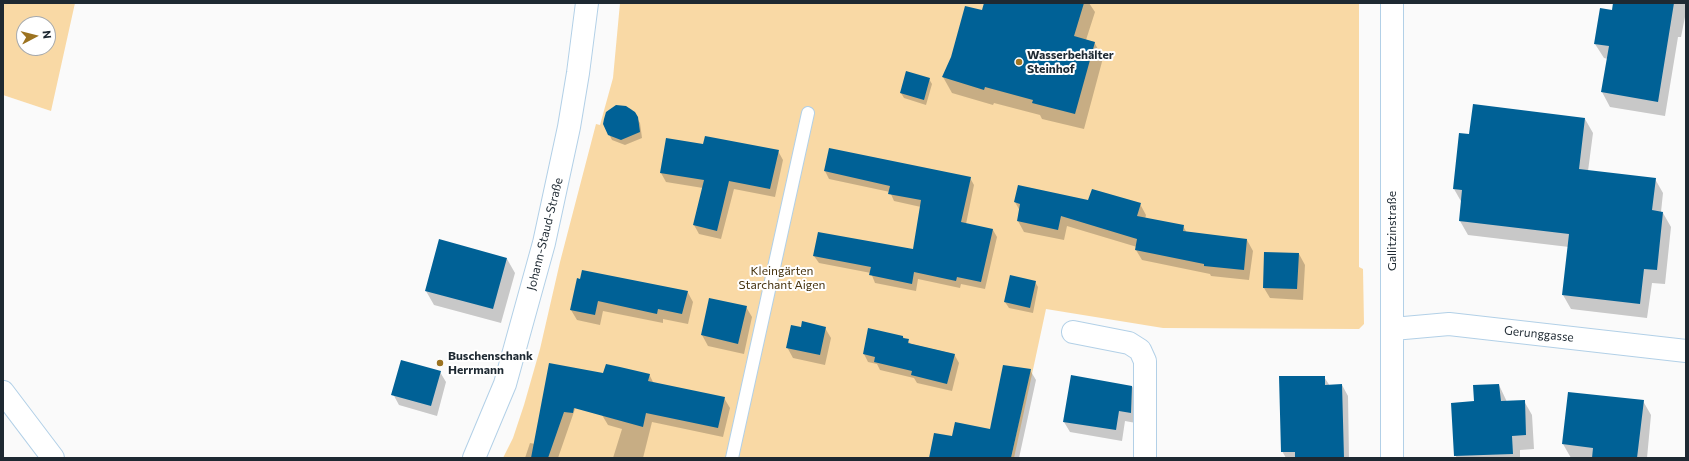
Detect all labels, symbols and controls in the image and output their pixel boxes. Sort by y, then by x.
north arrow [16,16,56,56]
text: N [40,30,54,39]
place label: Wasserbehälter Steinhof [1027,48,1114,76]
marker: Wasserbehälter Steinhof [1014,57,1024,67]
street label: Johann-Staud-Straße [524,176,566,292]
street label: Gallitzinstraße [1385,191,1399,271]
park label: Kleingärten Starchant Aigen [739,264,825,292]
street label: Gerunggasse [1503,323,1575,345]
place label: Buschenschank Herrmann [448,349,533,377]
marker: Buschenschank Herrmann [435,358,445,368]

